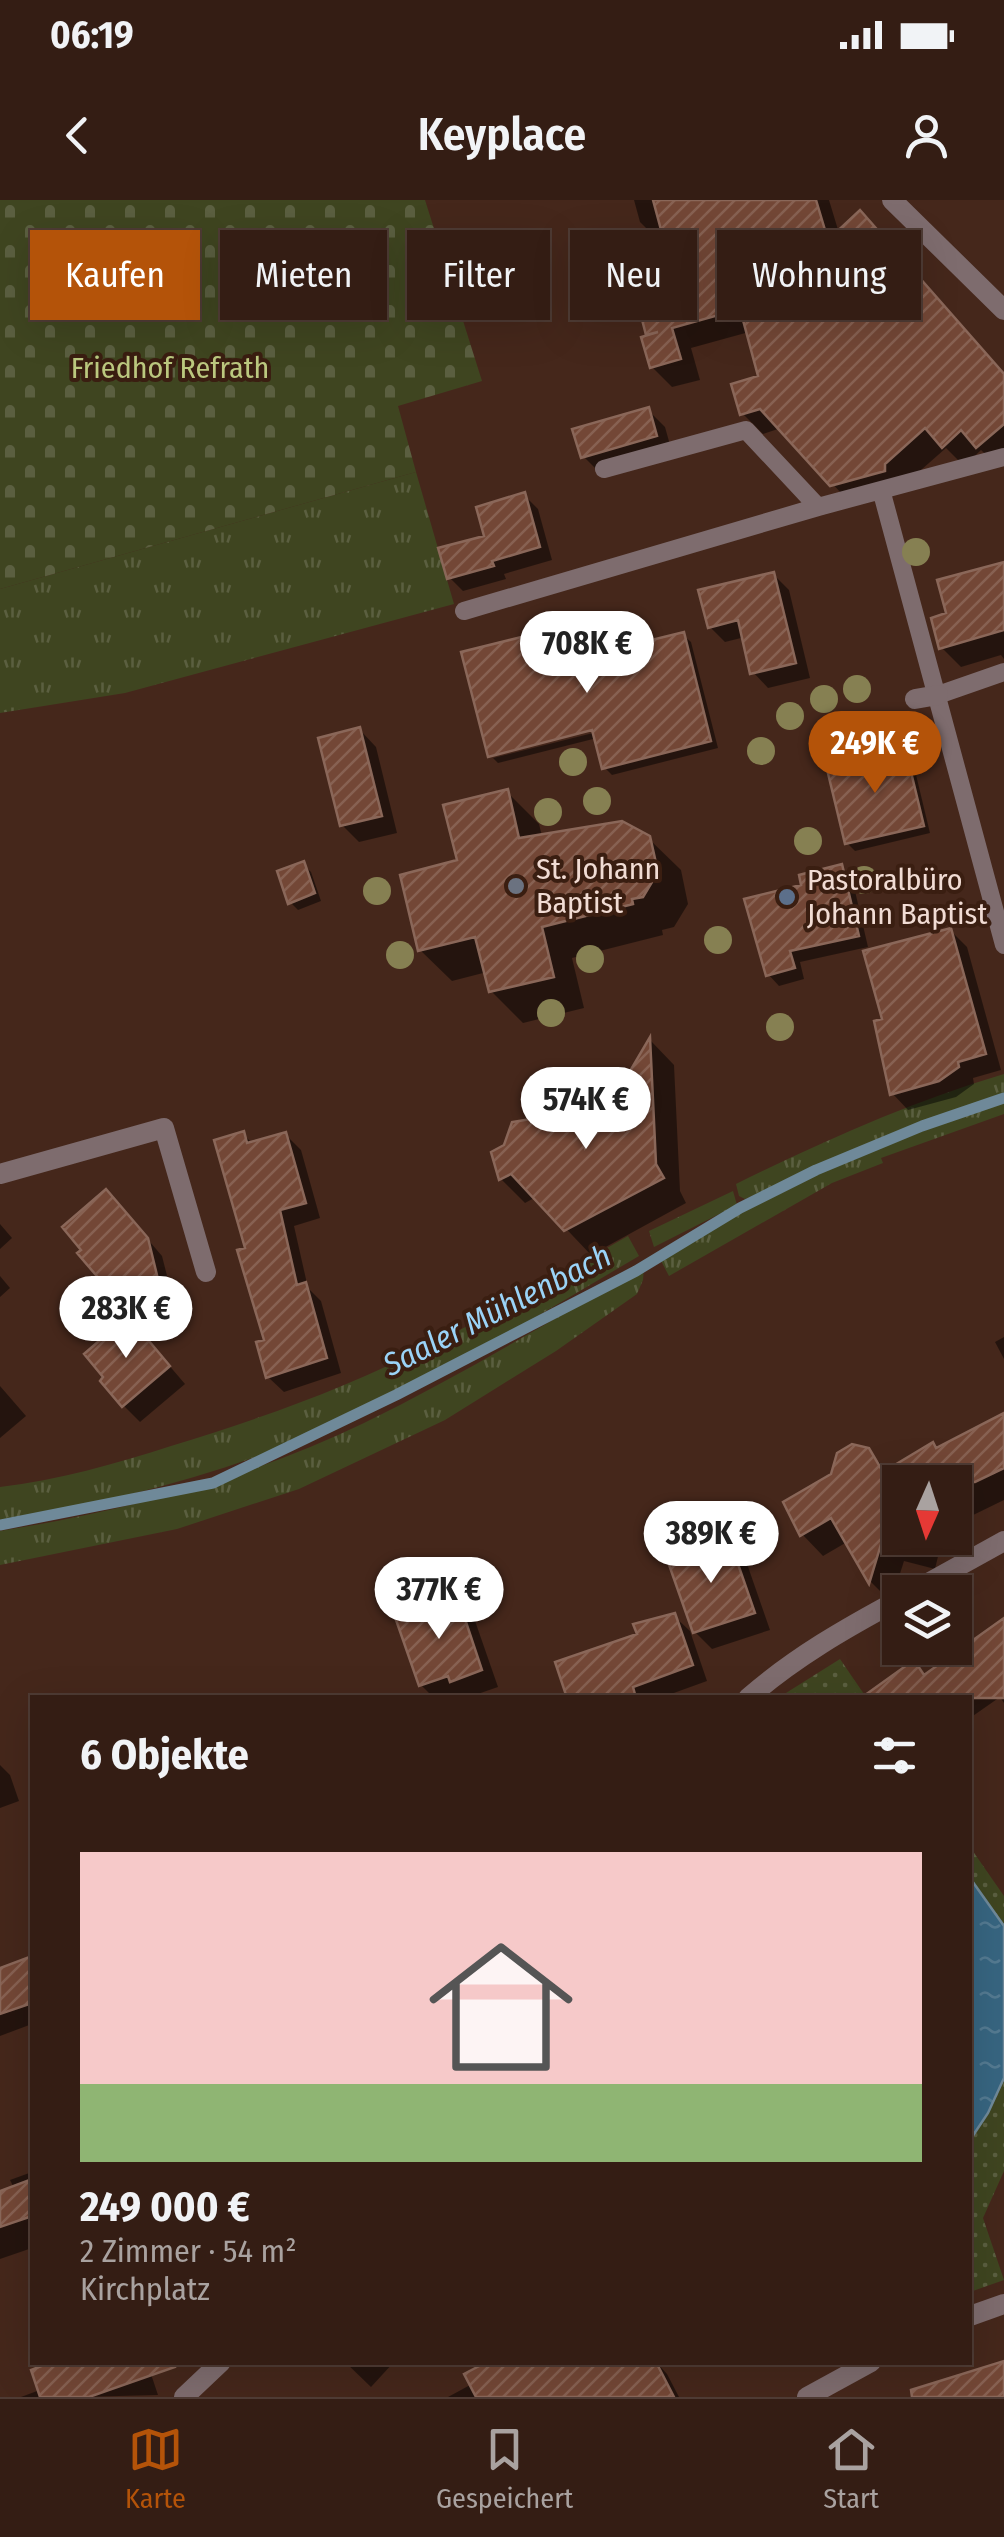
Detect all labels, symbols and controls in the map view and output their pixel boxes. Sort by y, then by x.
text: 06:19 [50,12,134,58]
icon: back [50,108,105,163]
text: Keyplace [418,108,586,162]
icon: person [899,108,954,163]
chip: Kaufen [30,230,200,320]
chip: Mieten [220,230,387,320]
chip: Filter [407,230,550,320]
chip: Neu [570,230,697,320]
chip: Wohnung [717,230,921,320]
park label: Friedhof Refrath [71,350,269,386]
pin: 708K € [506,611,668,696]
text: 708K € [542,624,632,662]
pin: 249K € [794,711,956,796]
text: 249K € [831,724,920,762]
place label: St. Johann Baptist [536,851,660,921]
place label: Pastoralbüro Johann Baptist [807,862,987,932]
marker: St. Johann Baptist [505,875,527,897]
marker: Pastoralbüro Johann Baptist [776,886,798,908]
pin: 574K € [505,1067,667,1152]
text: 574K € [543,1080,629,1118]
water label: Saaler Mühlenbach [376,1236,617,1384]
pin: 283K € [45,1276,207,1361]
text: 283K € [81,1289,171,1327]
north arrow [882,1465,972,1555]
map controls [882,1465,972,1665]
pin: 389K € [630,1501,792,1586]
text: 389K € [666,1514,756,1552]
pin: 377K € [358,1557,520,1642]
text: 377K € [397,1570,481,1608]
button: layers [882,1575,972,1665]
icon: filters [867,1728,922,1783]
text: 6 Objekte [80,1730,249,1780]
icon: home [411,1917,591,2097]
text: 249 000 € [80,2182,250,2232]
text: 2 Zimmer · 54 m² [80,2232,297,2270]
text: Kirchplatz [80,2270,210,2308]
tab: Karte [125,2422,186,2515]
tab: Gespeichert [436,2422,573,2515]
tab: Start [823,2422,879,2515]

